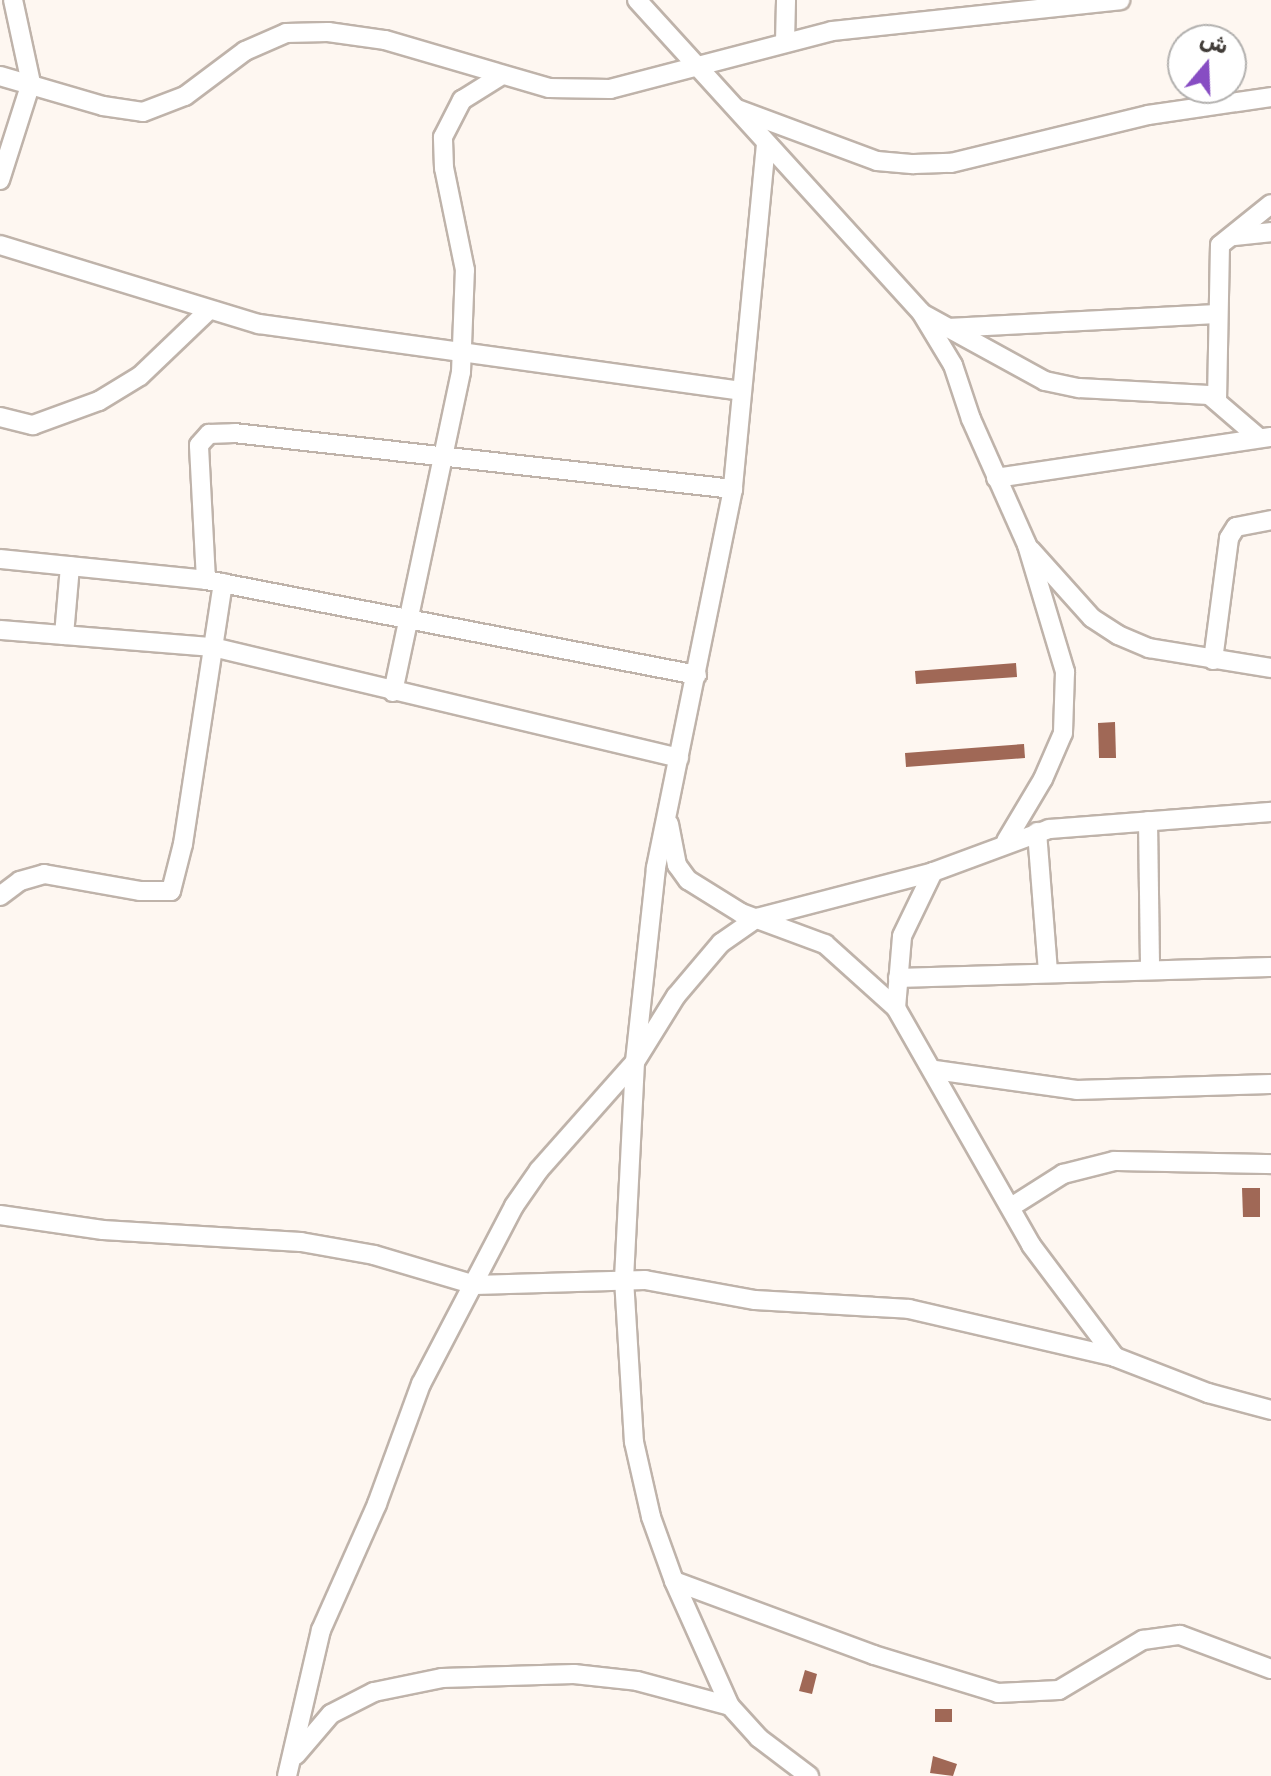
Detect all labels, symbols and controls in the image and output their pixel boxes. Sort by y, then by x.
north arrow [1167,24,1247,104]
text: ش [1197,25,1232,60]

